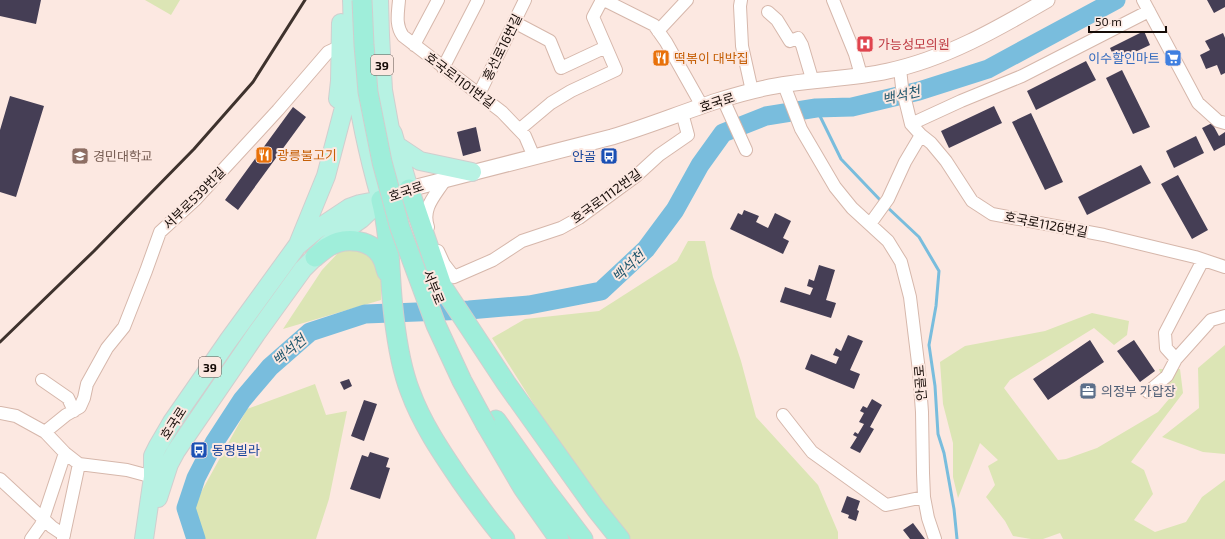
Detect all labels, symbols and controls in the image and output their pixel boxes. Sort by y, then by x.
scale bar [1089,8,1166,34]
street label: 흥선로16번길 [479,11,525,83]
text: 50 m [1095,14,1122,28]
hospital icon: 가능성모의원 [855,34,875,54]
place label: 가능성모의원 [878,36,950,52]
restaurant icon: 떡볶이 대박집 [651,48,671,68]
supermarket icon: 이수할인마트 [1163,48,1183,68]
street label: 호국로1101번길 [422,49,498,111]
place label: 떡볶이 대박집 [674,50,749,66]
place label: 이수할인마트 [1088,50,1160,66]
road number: 39 [371,55,393,75]
water label: 백석천 [880,82,923,108]
street label: 호국로 [697,89,737,115]
restaurant icon: 광릉불고기 [254,145,274,165]
school or university icon: 경민대학교 [70,146,90,166]
bus stop icon: 안골 [599,146,619,166]
place label: 광릉불고기 [277,147,337,163]
place label: 경민대학교 [93,148,153,164]
place label: 안골 [572,148,596,164]
street label: 서부로539번길 [160,164,228,232]
street label: 호국로1112번길 [568,165,644,227]
street label: 호국로 [386,178,426,204]
street label: 호국로1126번길 [1003,208,1089,240]
water label: 백석천 [608,246,649,286]
street label: 서부로 [420,267,448,307]
water label: 백석천 [269,330,310,369]
road number: 39 [199,357,221,377]
street label: 안골로 [910,364,930,402]
office icon: 의정부 가압장 [1078,381,1098,401]
place label: 의정부 가압장 [1101,383,1176,399]
street label: 호국로 [157,404,189,442]
bus stop icon: 동명빌라 [189,440,209,460]
place label: 동명빌라 [212,442,260,458]

